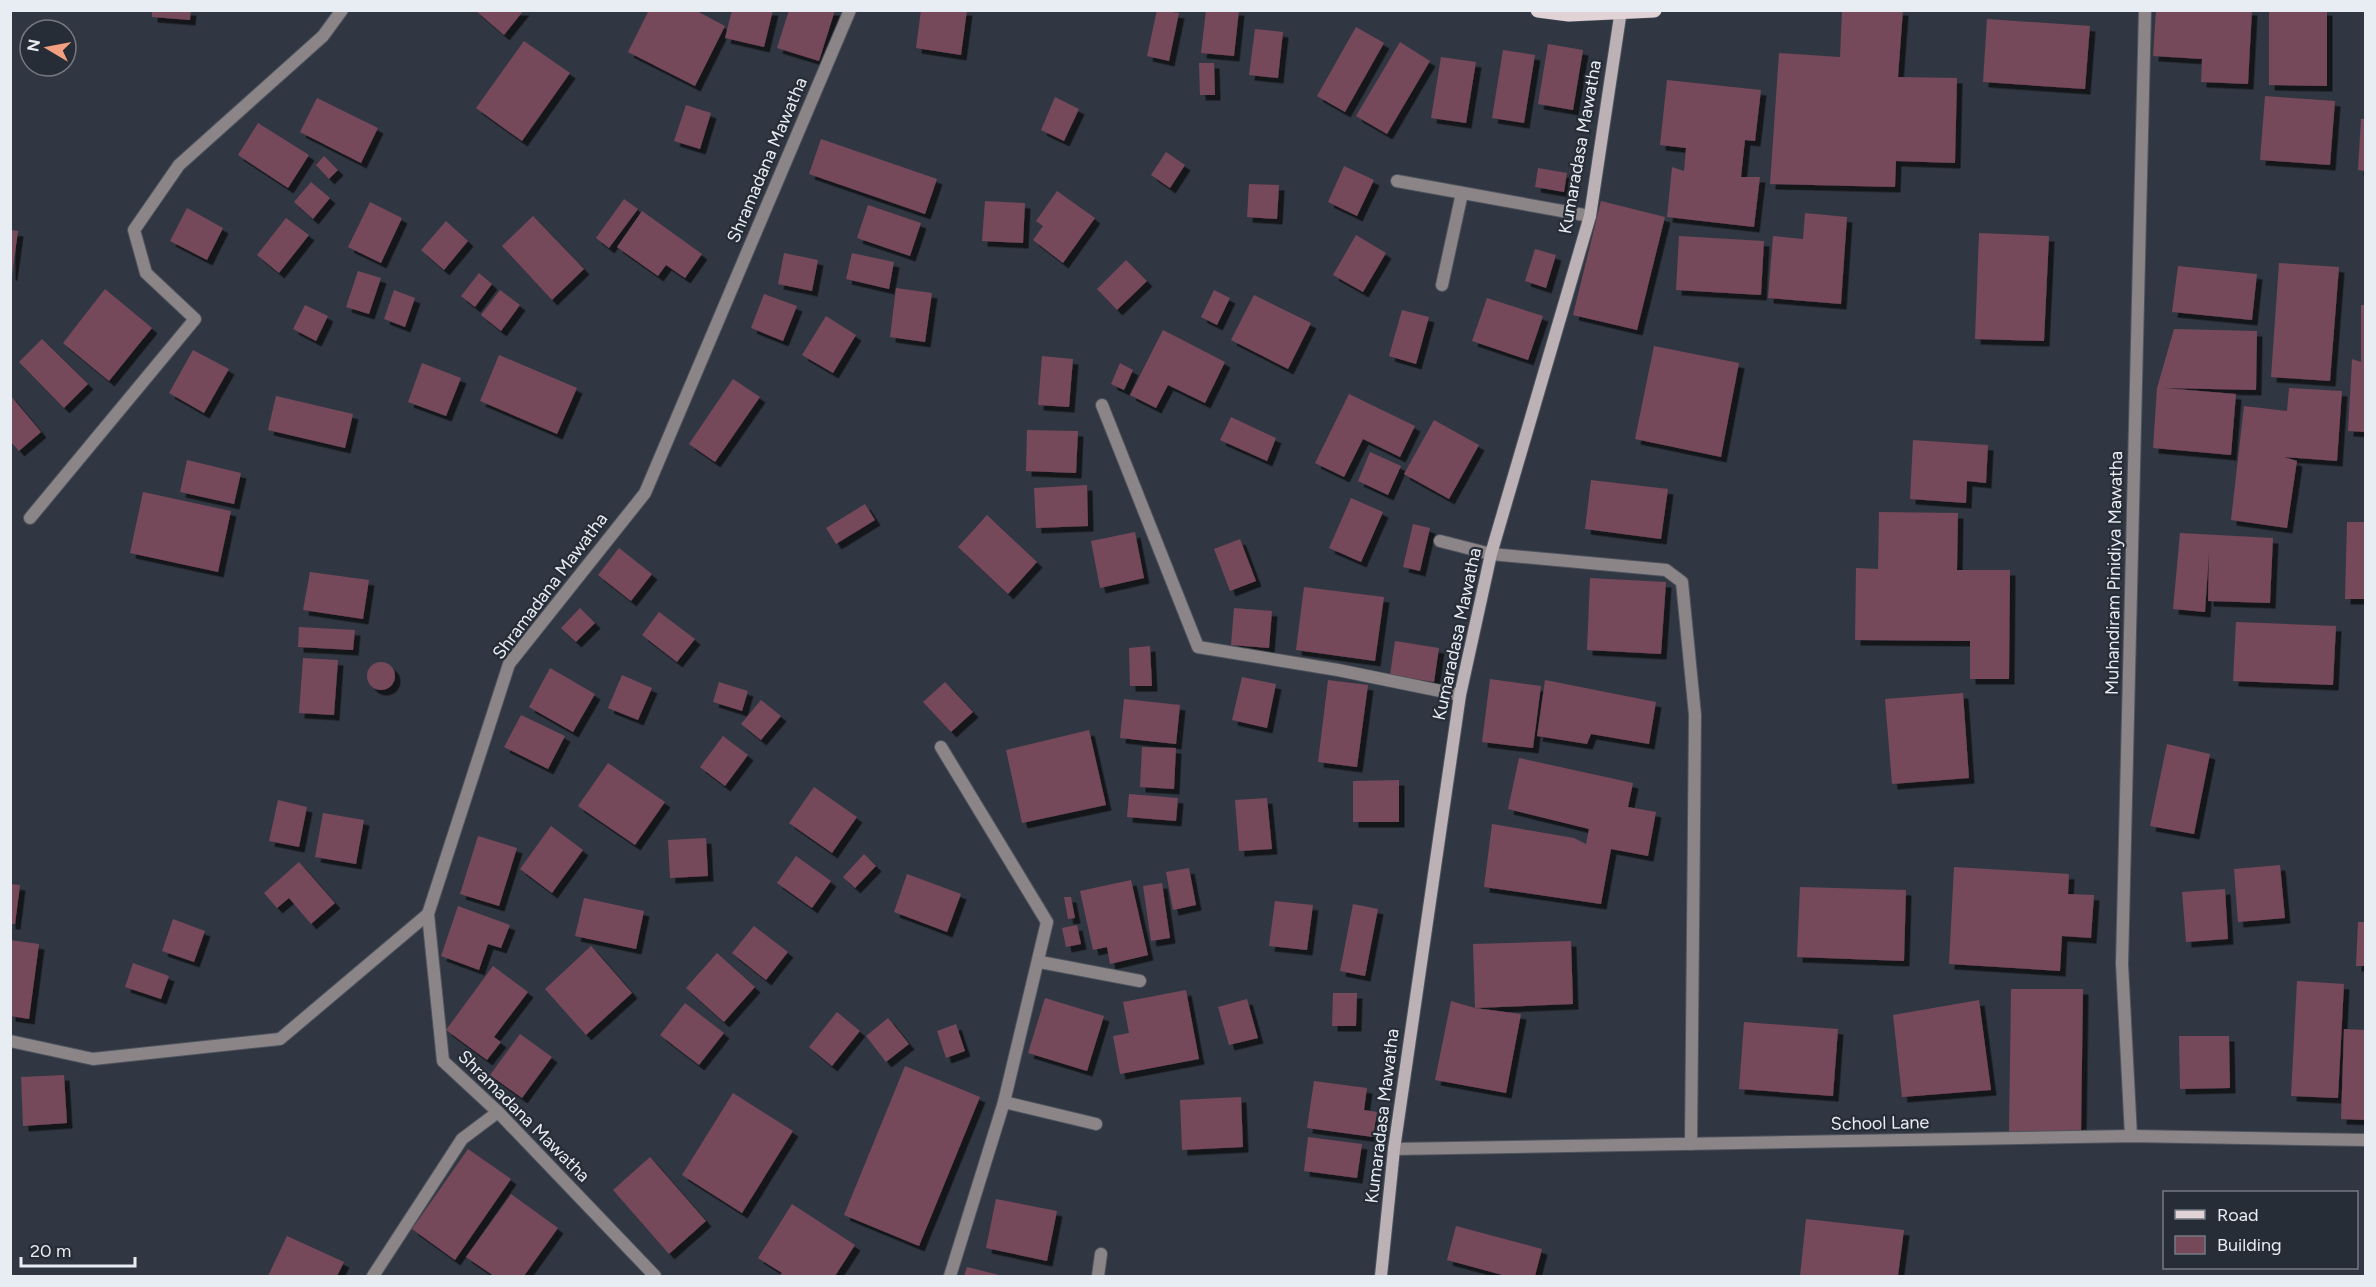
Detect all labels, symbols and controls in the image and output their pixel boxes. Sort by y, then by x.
north arrow [18,18,78,78]
text: N [23,38,44,53]
street label: Kumaradasa Mawatha [1554,58,1606,236]
street label: Shramadana Mawatha [722,74,812,246]
street label: Muhandiram Pinidiya Mawatha [2101,451,2127,695]
street label: Shramadana Mawatha [488,508,612,664]
street label: Kumaradasa Mawatha [1428,546,1486,722]
street label: Kumaradasa Mawatha [1360,1027,1404,1205]
street label: Shramadana Mawatha [453,1045,595,1187]
street label: School Lane [1831,1111,1930,1135]
legend [2163,1191,2358,1269]
text: Road [2217,1204,2258,1226]
scale bar [21,1230,135,1268]
text: Building [2217,1234,2282,1256]
text: 20 m [30,1240,71,1262]

